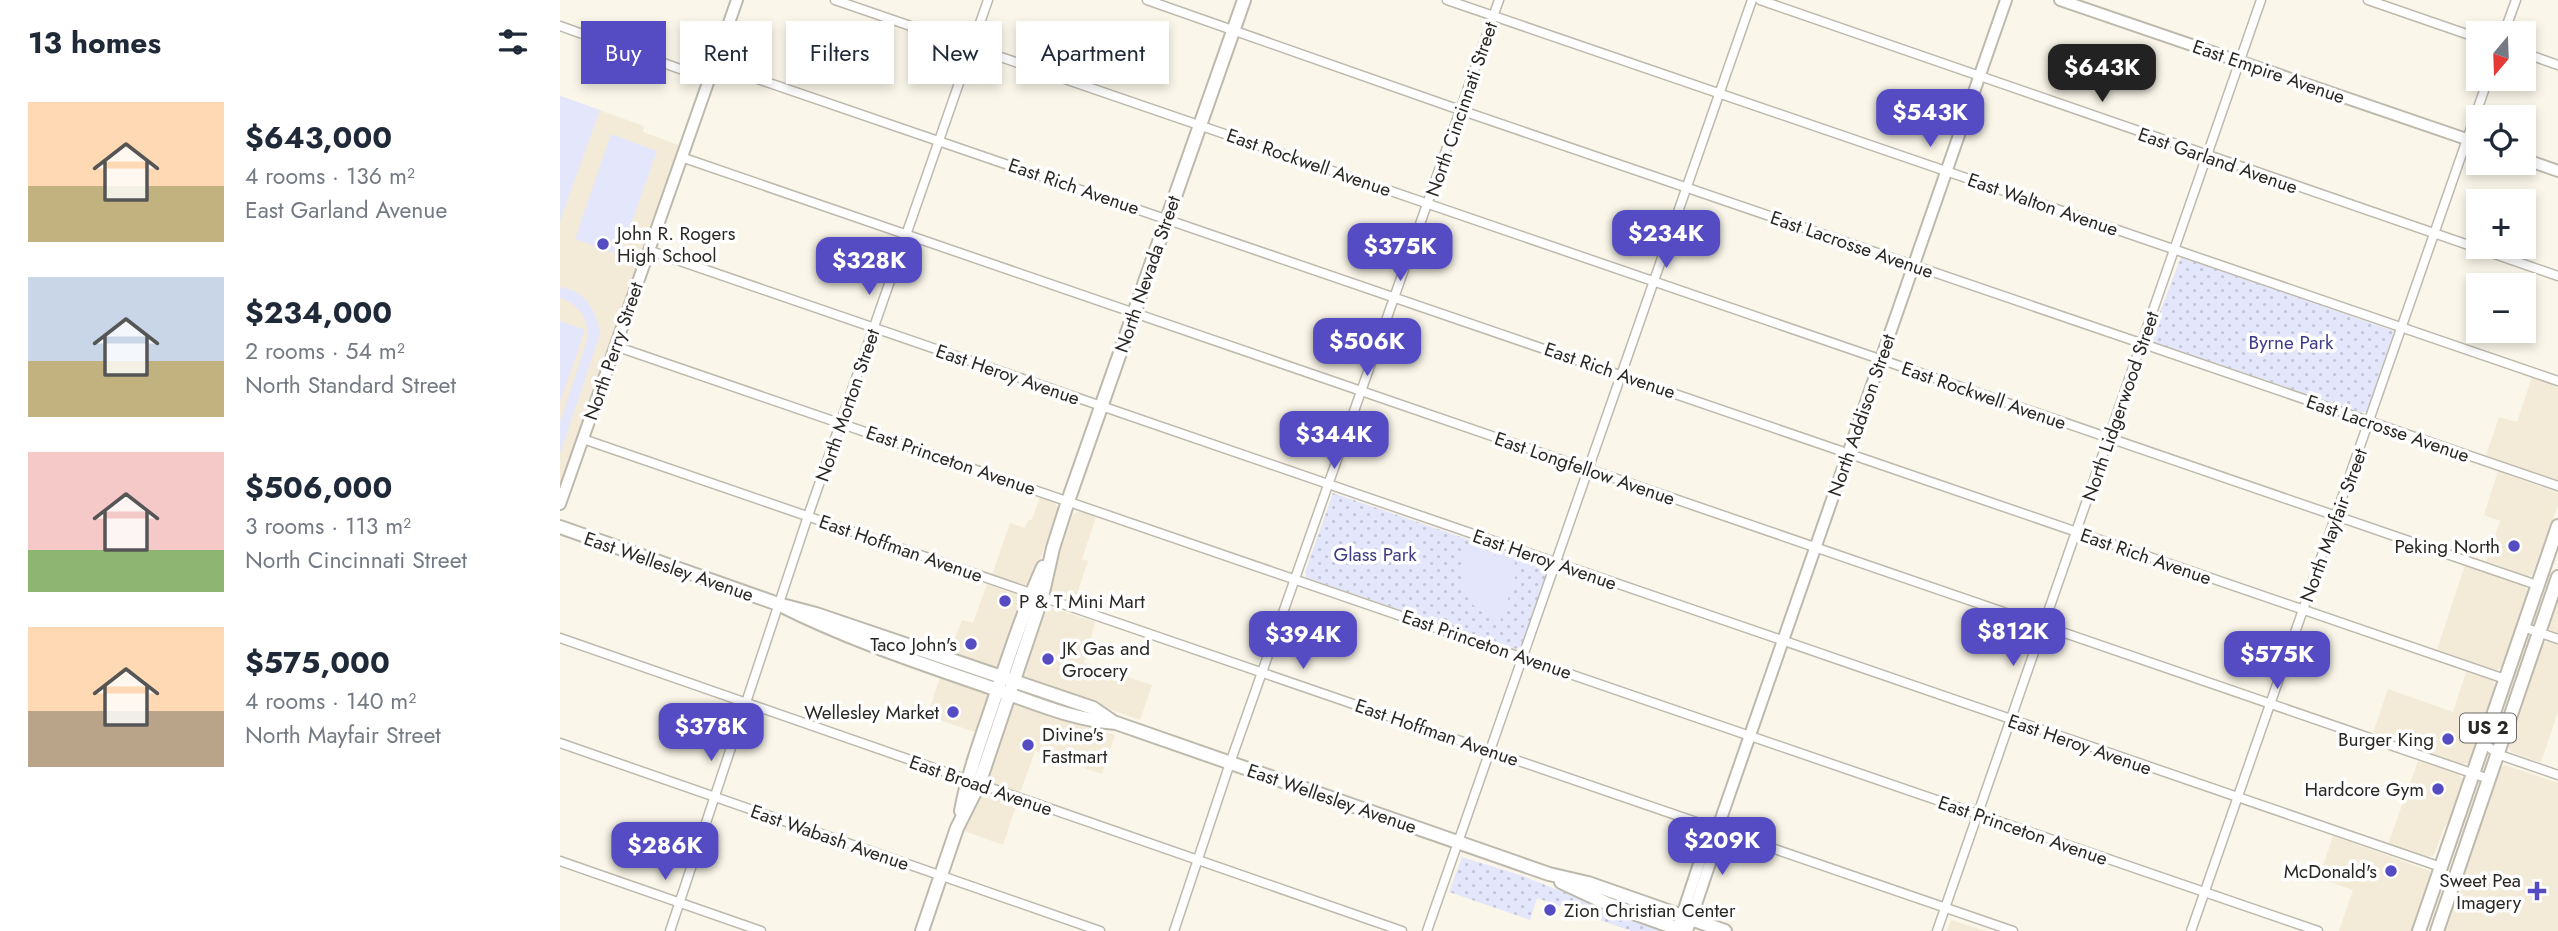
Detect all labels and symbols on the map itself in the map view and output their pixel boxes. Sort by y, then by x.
street label: North Cincinnati Street [1419,18,1504,200]
north arrow [2466,21,2536,91]
street label: East Empire Avenue [2189,33,2349,110]
pin: $643K [2053,44,2151,104]
pin: $543K [1881,90,1979,149]
street label: East Garland Avenue [2134,121,2301,201]
street label: East Rockwell Avenue [1223,122,1395,203]
street label: East Rich Avenue [1005,151,1143,222]
street label: East Walton Avenue [1964,166,2122,243]
street label: North Nevada Street [1108,192,1187,356]
street label: East Lacrosse Avenue [1767,204,1937,285]
pin: $234K [1617,210,1715,270]
place label: John R. Rogers High School [614,220,736,269]
pin: $375K [1351,224,1449,283]
marker: John R. Rogers High School [595,236,611,252]
pin: $328K [820,238,918,297]
street label: North Perry Street [577,278,650,424]
street label: North Lidgerwood Street [2075,307,2166,505]
pin: $506K [1318,318,1416,378]
street label: North Morton Street [809,325,886,485]
park label: Byrne Park [2249,329,2334,356]
street label: North Addison Street [1821,330,1902,500]
street label: East Rich Avenue [1541,335,1679,406]
street label: East Heroy Avenue [932,337,1084,412]
street label: East Rockwell Avenue [1898,355,2070,436]
street label: East Lacrosse Avenue [2303,388,2473,469]
pin: $344K [1285,412,1383,471]
street label: East Princeton Avenue [862,419,1039,502]
street label: East Longfellow Avenue [1491,425,1679,512]
street label: North Mayfair Street [2293,444,2374,606]
street label: East Hoffman Avenue [816,508,986,589]
street label: East Rich Avenue [2077,521,2215,592]
street label: East Heroy Avenue [1469,522,1621,597]
street label: East Wellesley Avenue [580,525,758,608]
place label: Peking North [2394,533,2500,560]
marker: Peking North [2506,538,2522,554]
park label: Glass Park [1333,541,1417,568]
place label: P & T Mini Mart [1019,588,1145,615]
marker: P & T Mini Mart [997,593,1013,609]
street label: East Princeton Avenue [1398,603,1575,686]
pin: $812K [1964,608,2062,668]
pin: $394K [1254,612,1352,671]
place label: Taco John's [870,631,957,658]
pin: $575K [2228,632,2326,691]
place label: JK Gas and Grocery [1059,635,1150,684]
marker: Taco John's [963,636,979,652]
marker: JK Gas and Grocery [1040,651,1056,667]
street label: East Hoffman Avenue [1352,692,1522,773]
place label: Wellesley Market [804,699,939,726]
pin: $378K [662,704,760,763]
marker: Wellesley Market [945,704,961,720]
street label: East Heroy Avenue [2004,707,2156,782]
road number: US 2 [2460,714,2516,742]
place label: Divine's Fastmart [1042,721,1108,770]
place label: Burger King [2338,726,2434,753]
marker: Burger King [2440,731,2456,747]
marker: Divine's Fastmart [1020,737,1036,753]
street label: East Broad Avenue [906,748,1056,823]
street label: East Wellesley Avenue [1243,757,1421,840]
place label: Hardcore Gym [2305,776,2424,803]
marker: Hardcore Gym [2430,781,2446,797]
street label: East Princeton Avenue [1934,789,2111,872]
street label: East Wabash Avenue [747,798,913,877]
pin: $209K [1673,818,1771,877]
pin: $286K [616,822,714,882]
place label: McDonald's [2284,858,2377,885]
marker: McDonald's [2383,863,2399,879]
place label: Sweet Pea Imagery [2439,867,2522,916]
marker: Sweet Pea Imagery [2527,881,2547,901]
place label: Zion Christian Center [1564,897,1736,924]
marker: Zion Christian Center [1542,902,1558,918]

